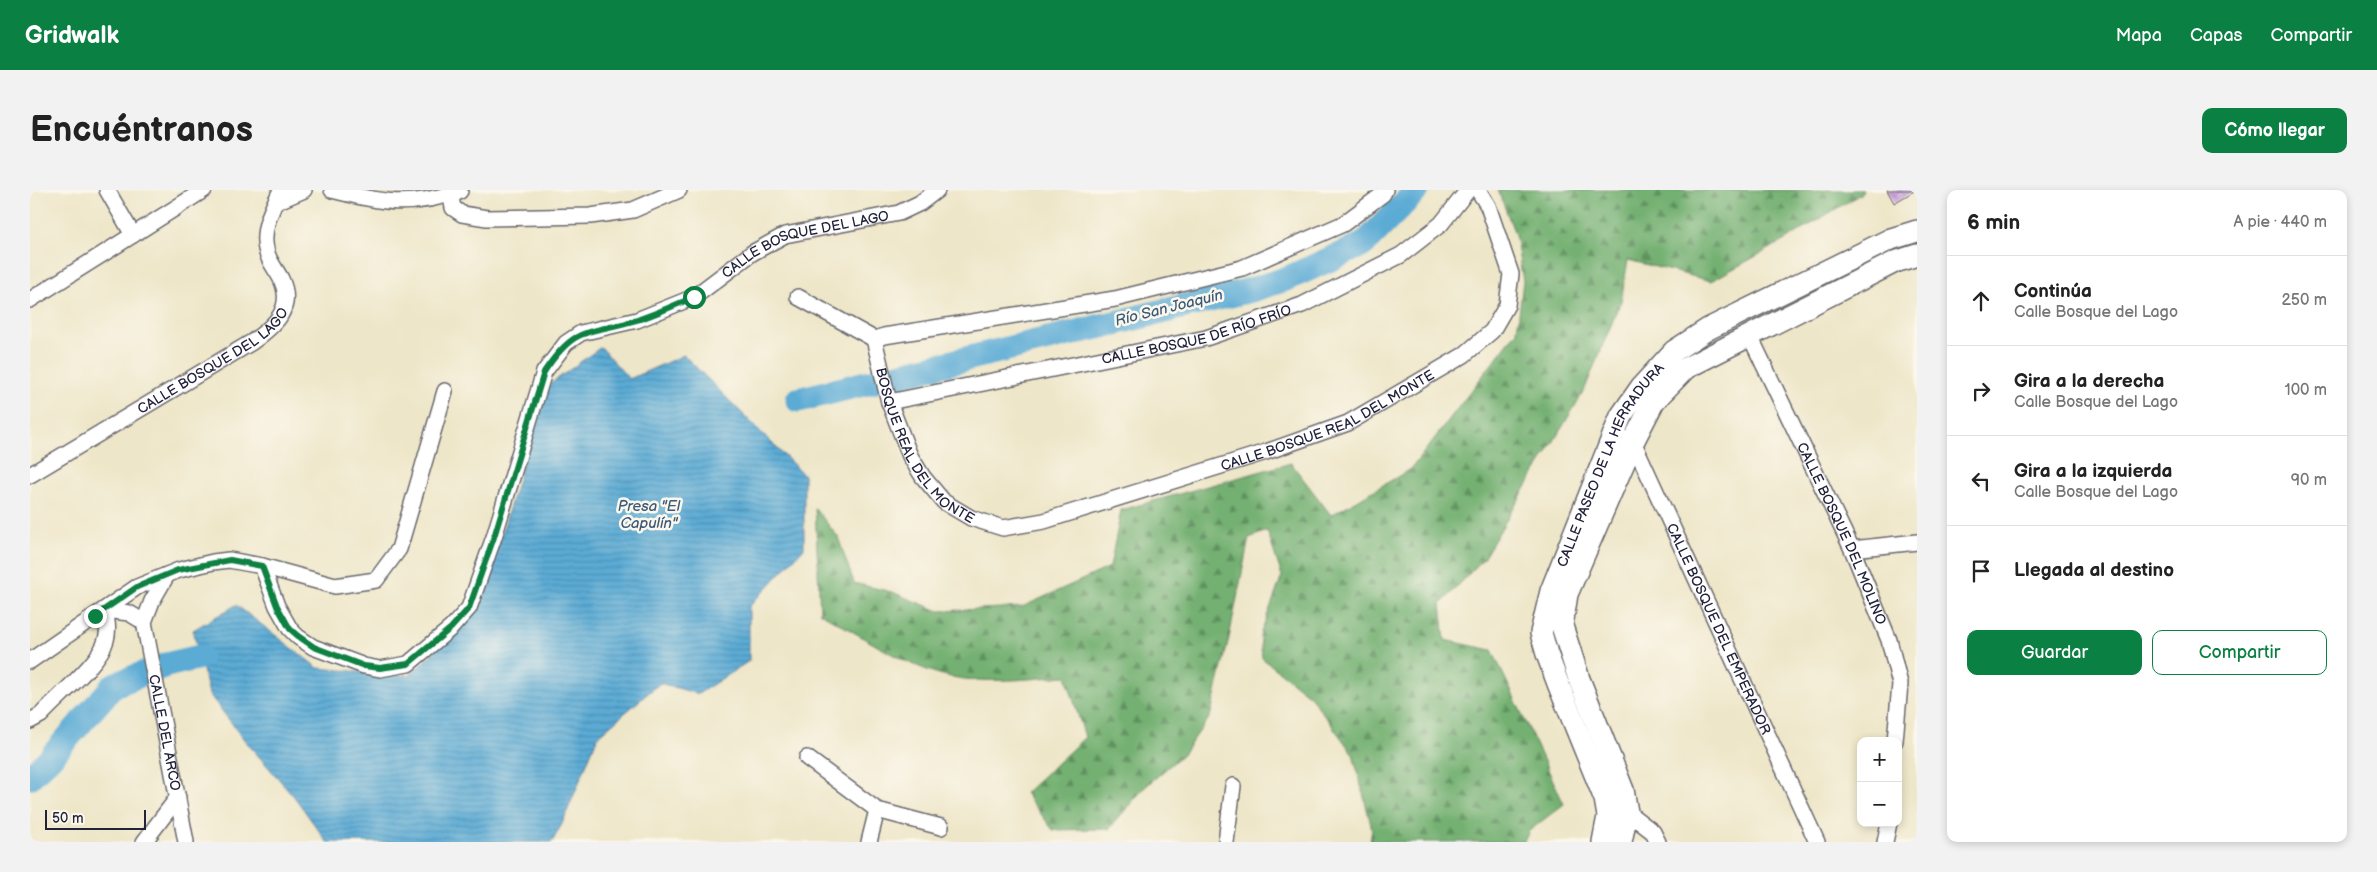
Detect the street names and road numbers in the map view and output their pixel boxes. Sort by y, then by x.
street label: CALLE BOSQUE DEL LAGO [718,207,891,282]
street label: CALLE BOSQUE DE RÍO FRÍO [1100,301,1294,367]
street label: CALLE BOSQUE DEL LAGO [134,304,292,417]
street label: CALLE PASEO DE LA HERRADURA [1553,359,1668,569]
street label: BOSQUE REAL DEL MONTE [873,366,978,527]
street label: CALLE BOSQUE REAL DEL MONTE [1218,366,1437,474]
street label: CALLE BOSQUE DEL MOLINO [1794,439,1890,627]
street label: CALLE BOSQUE DEL EMPERADOR [1663,520,1775,737]
street label: CALLE DEL ARCO [146,673,185,792]

